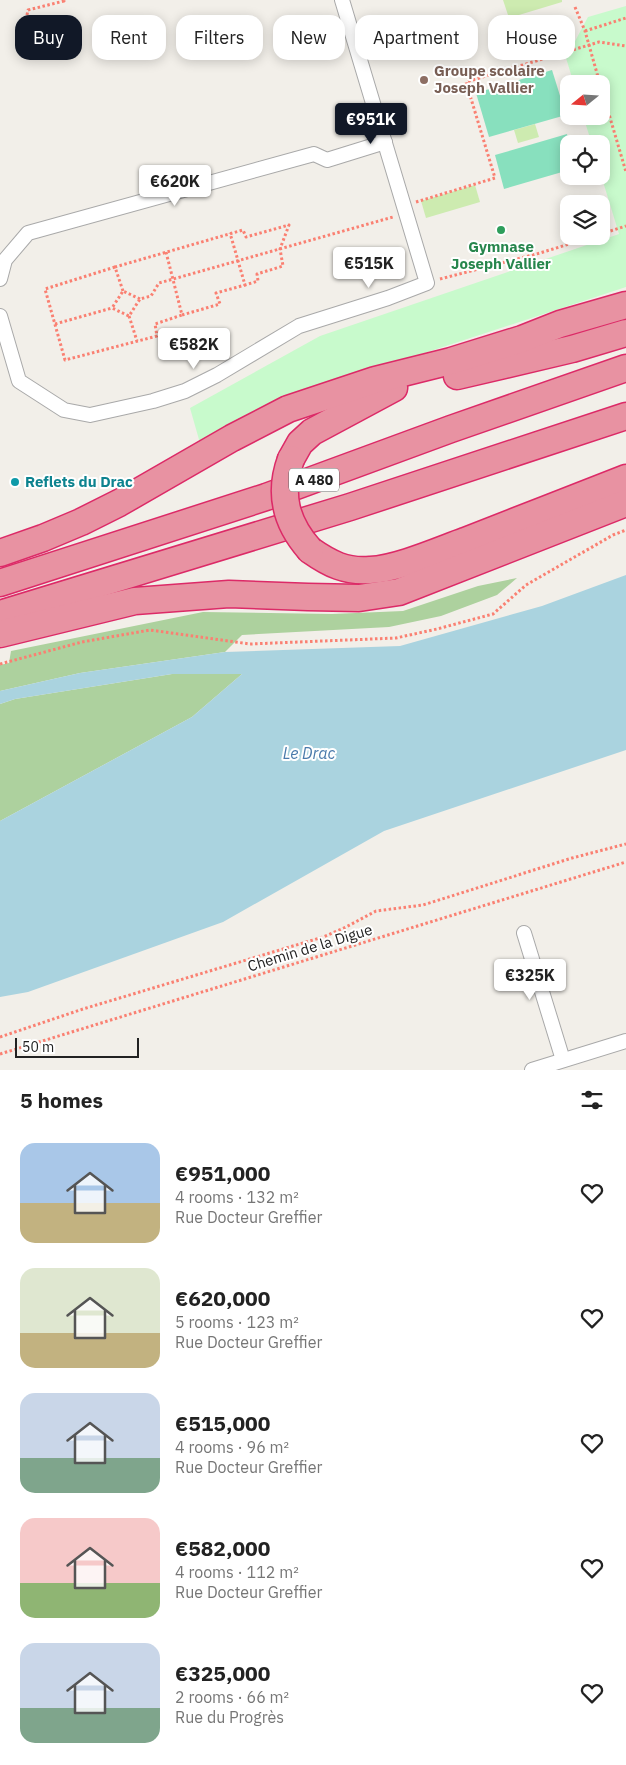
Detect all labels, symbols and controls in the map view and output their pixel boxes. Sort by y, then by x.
chip: Buy [15,15,82,60]
chip: Rent [92,15,166,60]
chip: Filters [176,15,263,60]
chip: New [273,15,345,60]
chip: Apartment [355,15,478,60]
chip: House [488,15,575,60]
place label: Groupe scolaire Joseph Vallier [434,61,545,97]
marker: Groupe scolaire Joseph Vallier [418,74,430,86]
north arrow [560,75,610,125]
map controls [560,75,610,245]
pin: €951K [336,102,406,145]
text: €951K [346,109,396,129]
button: locate [560,135,610,185]
pin: €620K [140,164,210,207]
text: €620K [150,171,200,191]
button: layers [560,195,610,245]
marker: Gymnase Joseph Vallier [495,224,507,236]
place label: Gymnase Joseph Vallier [451,237,551,273]
pin: €515K [334,246,404,289]
text: €515K [344,253,394,273]
pin: €582K [159,328,229,370]
text: €582K [169,334,219,354]
road number: A 480 [289,468,339,492]
place label: Reflets du Drac [25,472,133,491]
marker: Reflets du Drac [9,476,21,488]
water label: Le Drac [283,743,336,763]
street label: Chemin de la Digue [245,920,375,976]
pin: €325K [495,958,565,1001]
text: €325K [505,965,555,985]
scale bar [15,1035,139,1058]
text: 50 m [22,1038,54,1056]
text: 5 homes [20,1086,103,1114]
icon: filters [578,1086,606,1114]
text: €951,000 [175,1159,270,1187]
icon: home [60,1163,120,1223]
icon: heart [578,1179,606,1207]
text: 4 rooms · 132 m² [175,1187,299,1207]
text: Rue Docteur Greffier [175,1207,322,1227]
text: €620,000 [175,1284,270,1312]
icon: home [60,1288,120,1348]
icon: heart [578,1304,606,1332]
text: 5 rooms · 123 m² [175,1312,299,1332]
text: Rue Docteur Greffier [175,1332,322,1352]
text: €515,000 [175,1409,270,1437]
icon: home [60,1413,120,1473]
icon: heart [578,1429,606,1457]
text: 4 rooms · 96 m² [175,1437,289,1457]
text: Rue Docteur Greffier [175,1457,322,1477]
text: €582,000 [175,1534,270,1562]
icon: home [60,1538,120,1598]
icon: heart [578,1554,606,1582]
text: 4 rooms · 112 m² [175,1562,299,1582]
text: Rue Docteur Greffier [175,1582,322,1602]
text: €325,000 [175,1659,270,1687]
icon: home [60,1663,120,1723]
icon: heart [578,1679,606,1707]
text: 2 rooms · 66 m² [175,1687,289,1707]
text: Rue du Progrès [175,1707,284,1727]

